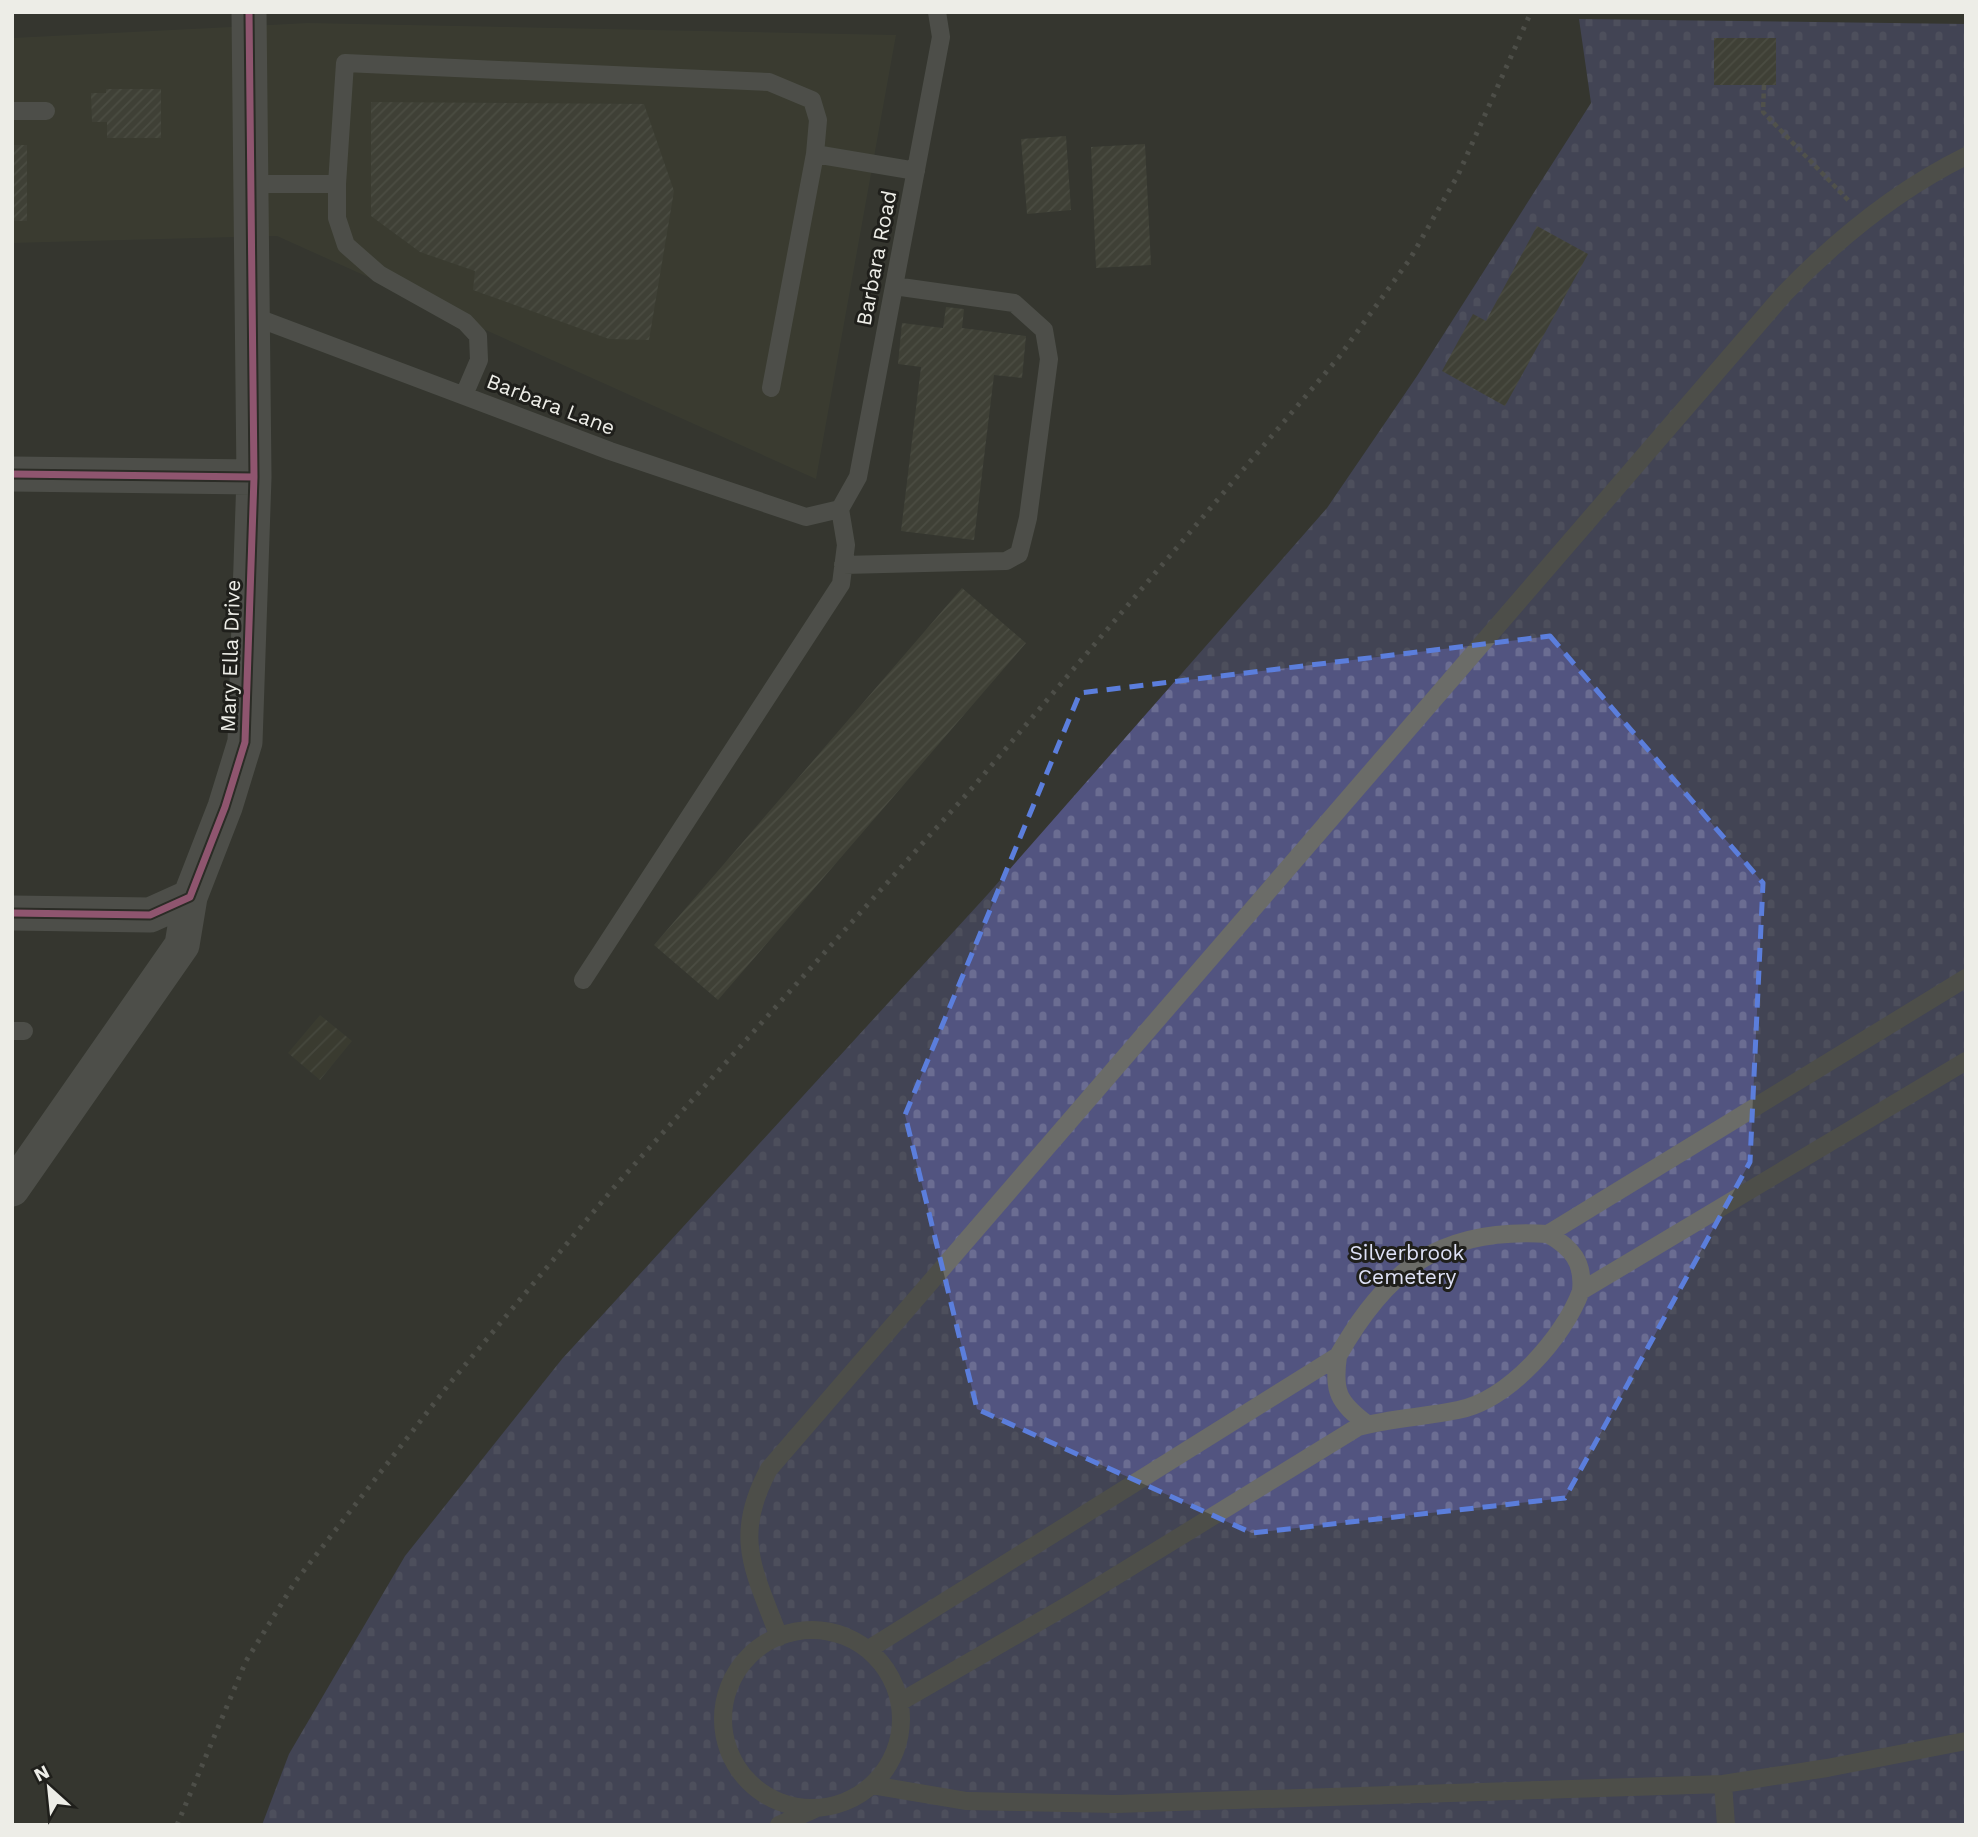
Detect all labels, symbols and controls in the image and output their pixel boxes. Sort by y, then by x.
street label: Barbara Road [851,188,901,328]
street label: Barbara Lane [483,368,619,440]
street label: Mary Ella Drive [215,579,245,733]
park label: Silverbrook Cemetery [1349,1240,1465,1289]
north arrow [14,1753,84,1823]
text: N [30,1760,53,1787]

